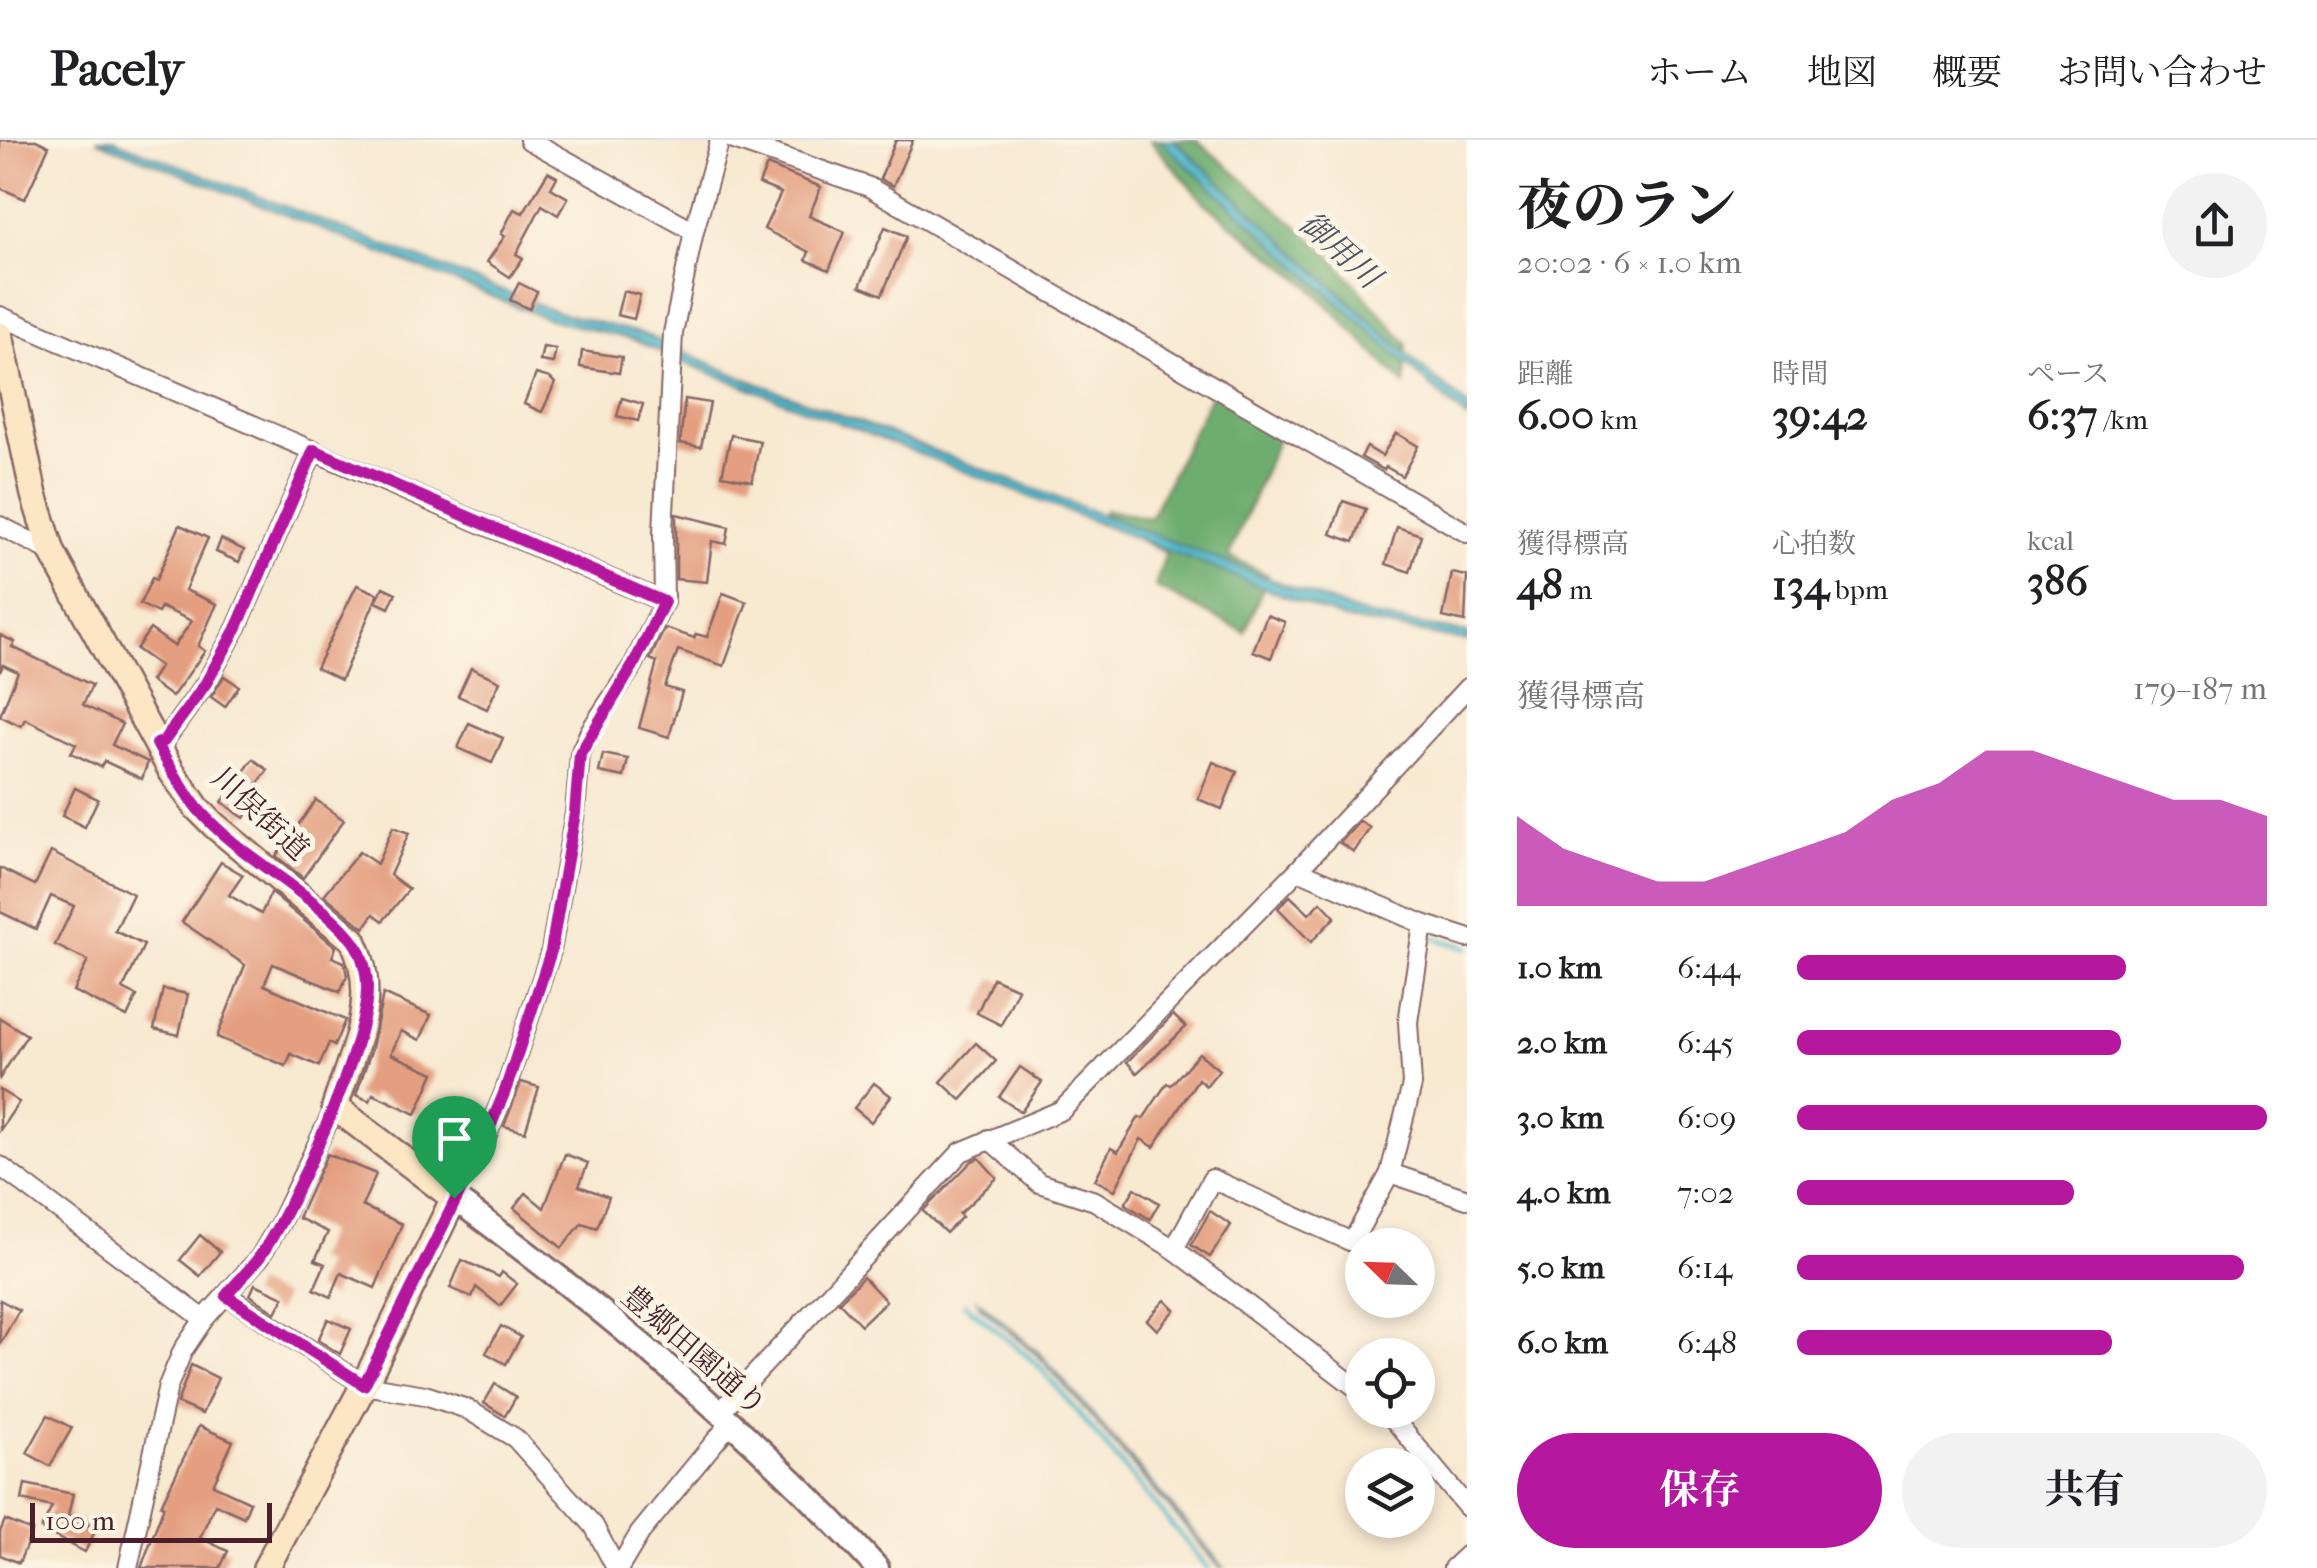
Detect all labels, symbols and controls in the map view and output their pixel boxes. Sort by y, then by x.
text: Pacely [50,41,183,97]
text: ホーム [1647,52,1752,93]
text: 地図 [1807,52,1877,93]
text: 概要 [1932,52,2002,93]
text: お問い合わせ [2057,52,2267,93]
button: share [2162,173,2267,278]
text: 夜のラン [1517,174,1737,238]
water label: 御用川 [1292,204,1390,298]
text: 20:02 · 6 × 1.0 km [1517,244,1742,281]
text: 距離 [1517,357,1573,390]
text: 時間 [1772,357,1828,390]
text: ペース [2027,357,2110,390]
text: 6.00 [1517,391,1594,440]
text: 39:42 [1772,391,1868,440]
text: 6:37 [2027,391,2097,440]
text: km [1594,403,1638,436]
text: /km [2097,403,2148,436]
text: kcal [2027,524,2074,557]
text: 獲得標高 [1517,527,1629,560]
text: 心拍数 [1772,527,1856,560]
text: 386 [2027,557,2088,606]
text: 48 [1517,561,1563,610]
text: 134 [1772,561,1829,610]
text: m [1563,573,1592,606]
text: bpm [1829,573,1888,606]
text: 179–187 m [2133,670,2267,707]
text: 獲得標高 [1517,678,1645,715]
street label: 川俣街道 [204,760,316,868]
text: 1.0 km [1517,949,1602,986]
text: 6:44 [1677,949,1740,986]
text: 2.0 km [1517,1024,1607,1061]
text: 6:45 [1677,1024,1734,1061]
pin [412,1096,497,1199]
text: 3.0 km [1517,1099,1604,1136]
text: 6:09 [1677,1099,1737,1136]
icon: arrive [427,1111,482,1166]
text: 4.0 km [1517,1174,1611,1211]
text: 7:02 [1677,1174,1734,1211]
north arrow [1345,1228,1435,1318]
map controls [1345,1228,1435,1538]
text: 5.0 km [1517,1249,1605,1286]
text: 6:14 [1677,1249,1732,1286]
street label: 豊郷田園通り [615,1279,773,1423]
text: 6.0 km [1517,1324,1608,1361]
text: 6:48 [1677,1324,1737,1361]
button: locate [1345,1338,1435,1428]
button: 保存 [1517,1433,1882,1548]
button: 共有 [1902,1433,2267,1548]
button: layers [1345,1448,1435,1538]
scale bar [30,1498,272,1542]
text: 100 m [45,1504,115,1537]

